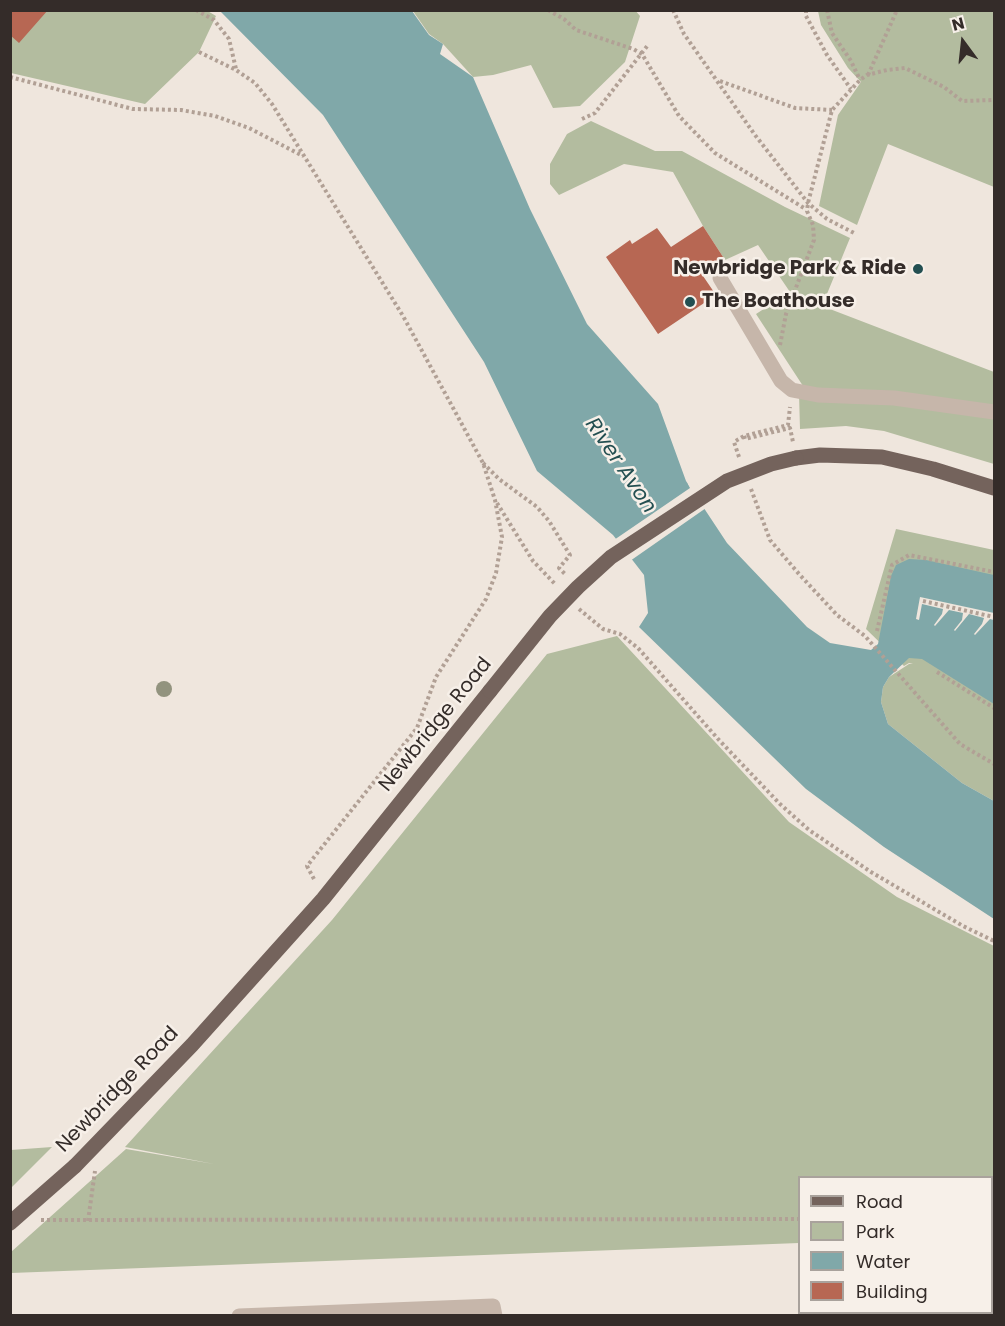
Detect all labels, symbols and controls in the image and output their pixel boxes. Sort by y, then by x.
text: N [949,11,967,37]
north arrow [933,12,993,72]
place label: Newbridge Park & Ride [673,257,906,281]
marker: Newbridge Park & Ride [911,262,925,276]
place label: The Boathouse [702,290,855,314]
marker: The Boathouse [683,295,697,309]
water label: River Avon [579,414,661,518]
street label: Newbridge Road [375,653,497,797]
street label: Newbridge Road [52,1022,184,1158]
legend [798,1176,993,1314]
text: Road [856,1189,903,1214]
text: Park [856,1219,895,1244]
text: Water [856,1249,910,1274]
text: Building [856,1279,928,1304]

